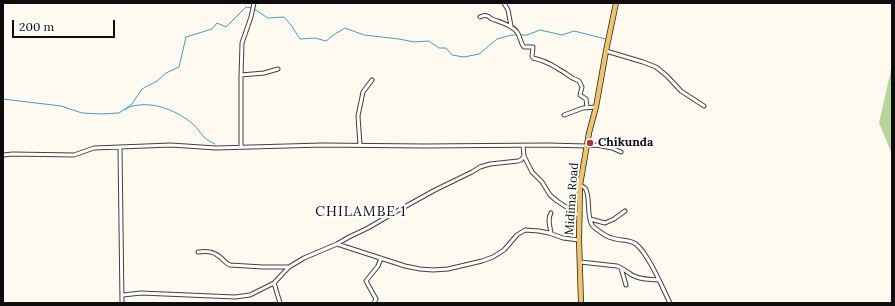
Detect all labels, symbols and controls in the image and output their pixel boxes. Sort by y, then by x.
scale bar [14,12,117,38]
text: 200 m [19,19,54,34]
place label: Chikunda [598,136,653,150]
marker: Chikunda [585,138,595,148]
street label: Midima Road [562,162,582,236]
district label: CHILAMBE 1 [315,204,407,220]

